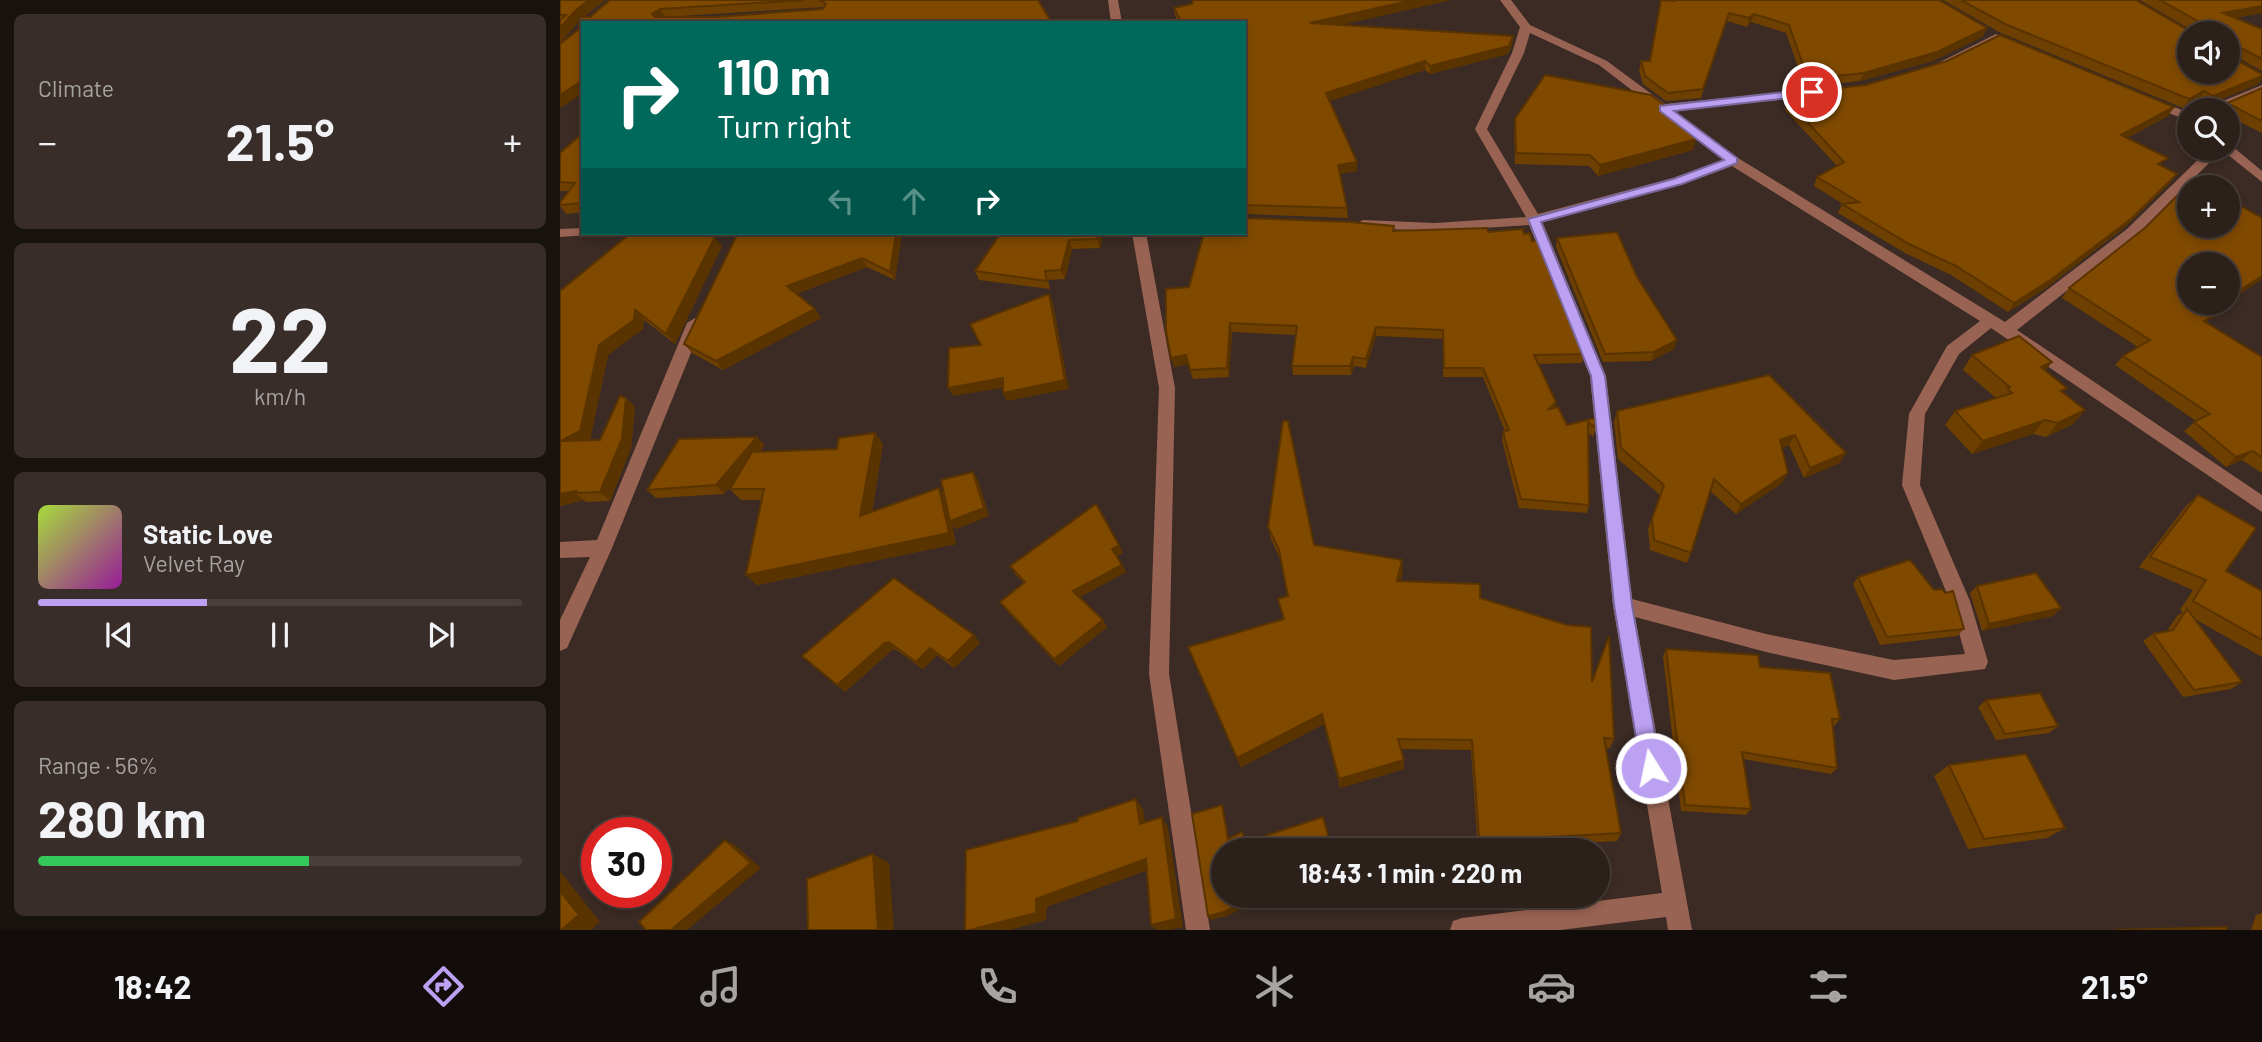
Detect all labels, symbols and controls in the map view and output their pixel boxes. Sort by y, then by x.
map controls [2177,21,2240,315]
button: sound [2177,21,2240,84]
text: 110 m [717,46,831,105]
icon: right [602,49,693,140]
pin [1782,62,1842,122]
icon: arrive [1793,73,1831,111]
text: Climate [38,74,114,102]
button: search [2177,98,2240,161]
text: Turn right [717,106,852,144]
text: 21.5° [226,109,334,171]
text: − [38,118,57,164]
text: + [503,118,522,164]
button: + [2177,175,2240,238]
icon: left [822,182,860,220]
icon: ahead [895,182,933,220]
icon: right [968,182,1006,220]
button: − [2177,252,2240,315]
text: 22 [229,282,331,391]
text: km/h [254,382,306,410]
text: Static Love [143,518,273,549]
text: Velvet Ray [143,549,245,577]
icon: previous [100,616,138,654]
icon: pause [261,616,299,654]
icon: next [422,616,460,654]
position arrow [1614,731,1688,805]
text: Range · 56% [38,751,158,779]
text: 280 km [38,786,206,848]
speed limit sign: 30 [581,817,672,908]
text: 18:43 · 1 min · 220 m [1299,857,1522,888]
icon: directions [419,962,468,1011]
icon: music [696,962,745,1011]
icon: phone [973,962,1022,1011]
icon: climate [1250,962,1299,1011]
icon: car [1527,962,1576,1011]
icon: filters [1804,962,1853,1011]
text: 18:42 [114,967,192,1005]
text: 21.5° [2081,967,2148,1005]

